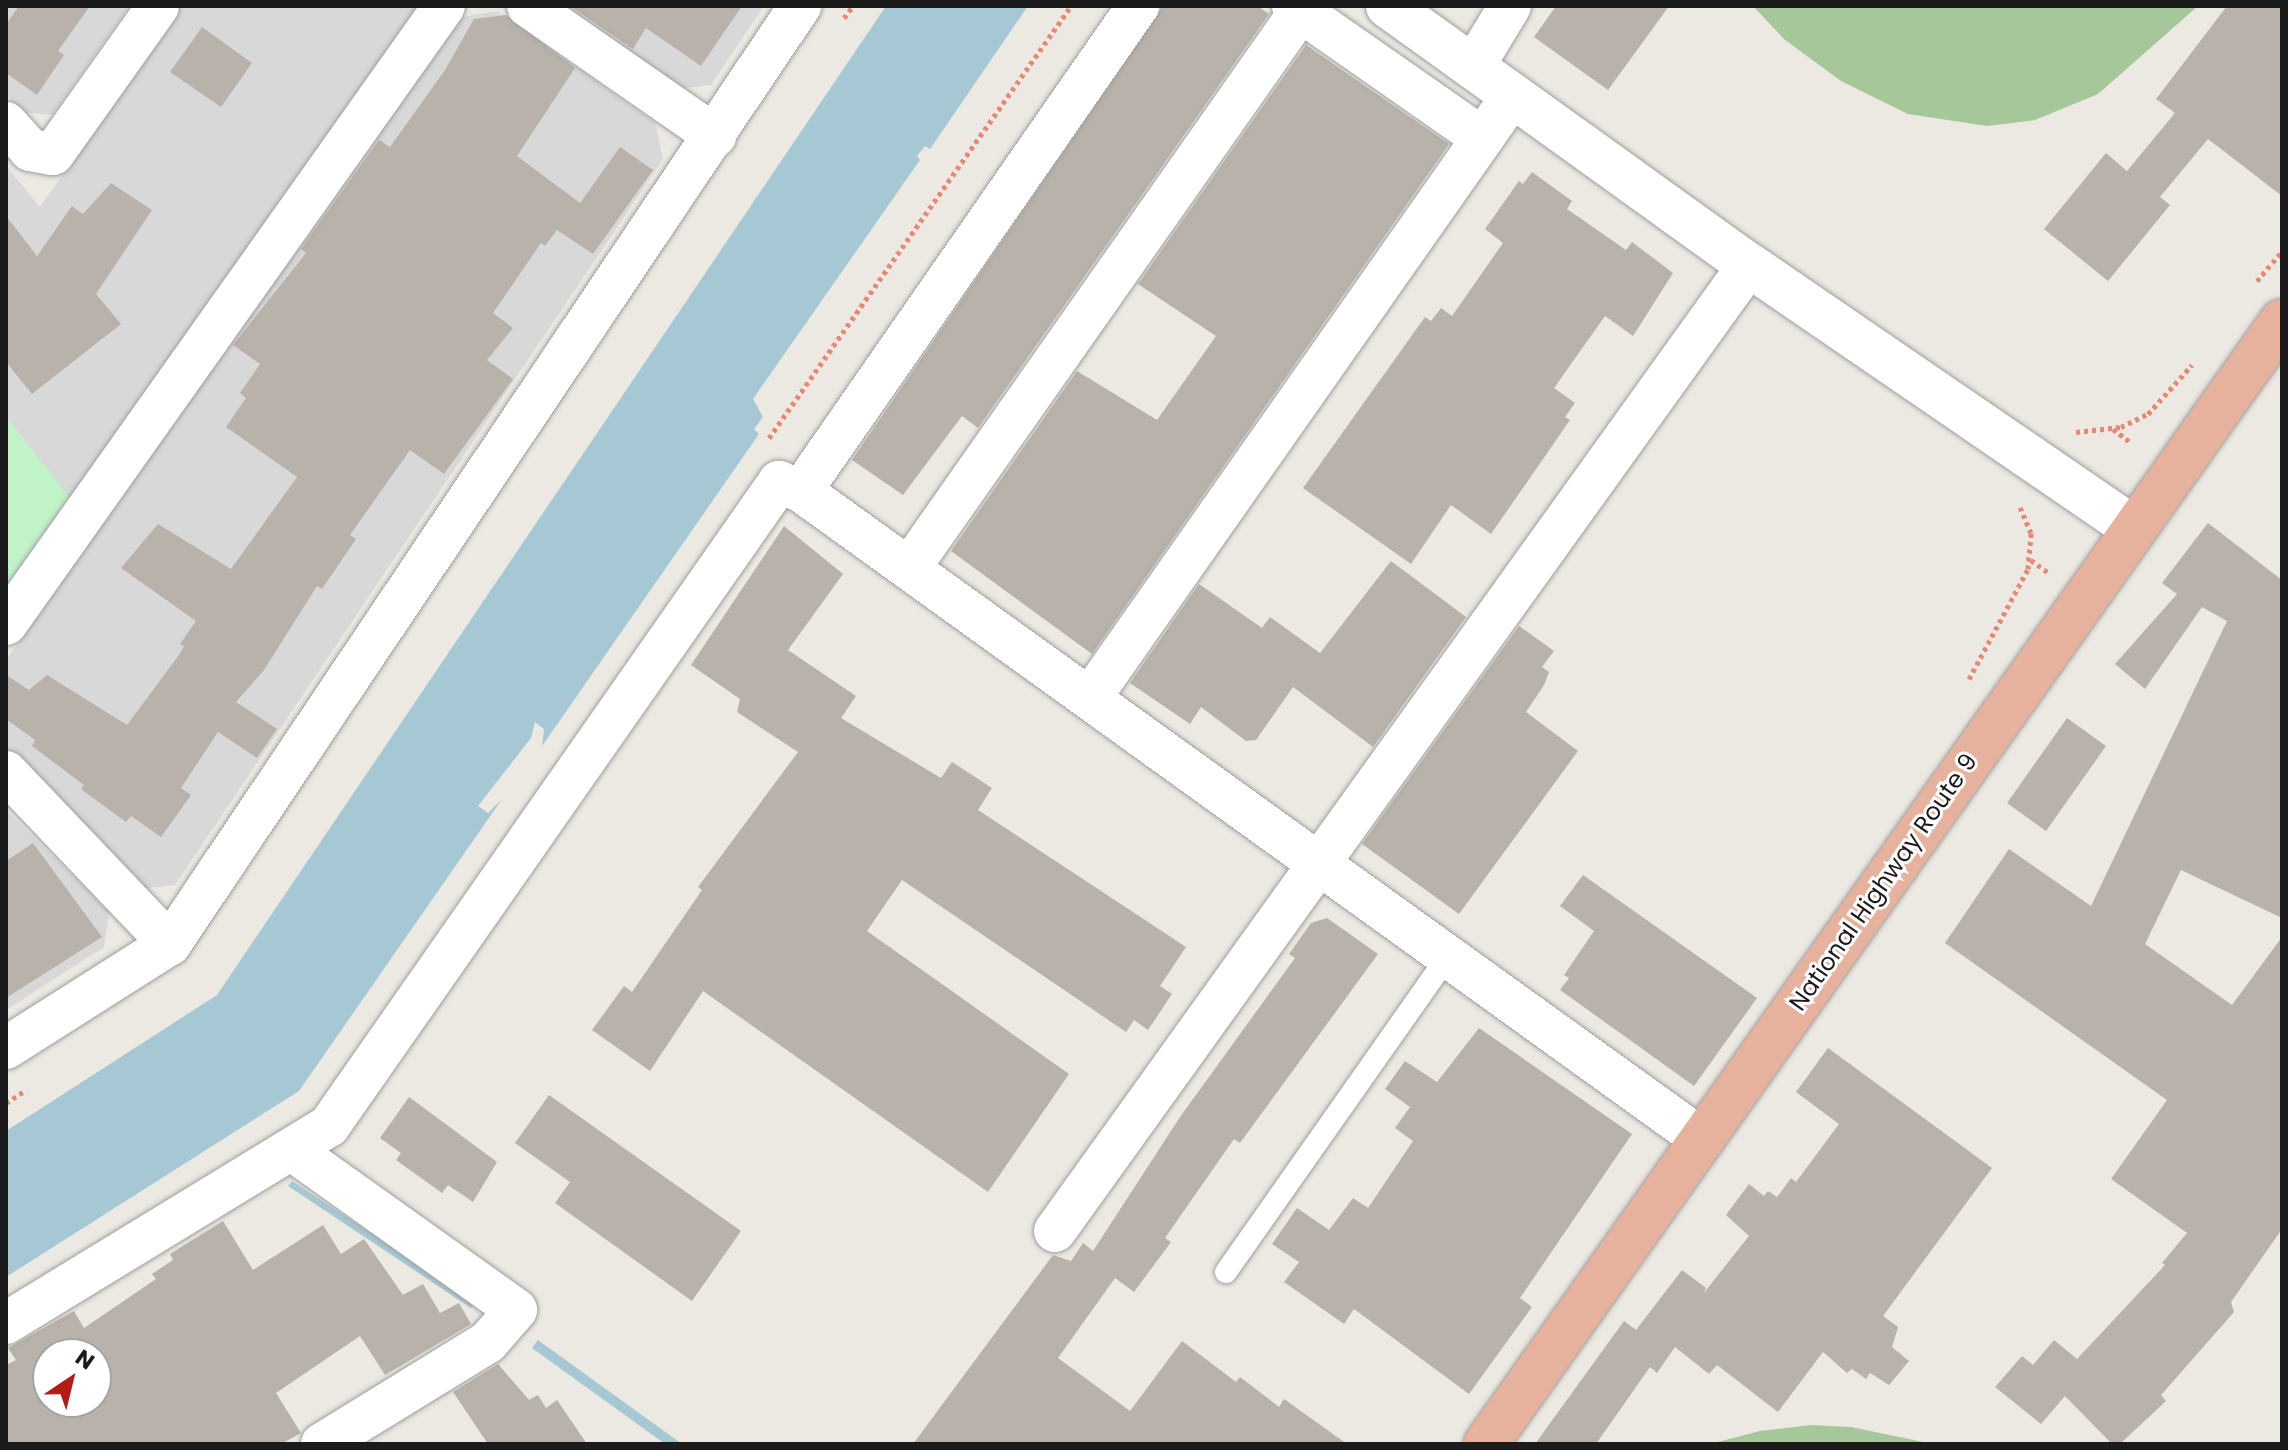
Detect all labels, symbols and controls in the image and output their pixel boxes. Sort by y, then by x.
street label: National Highway Route 9 [1783,748,1983,1016]
north arrow [32,1338,112,1418]
text: N [69,1342,101,1377]

